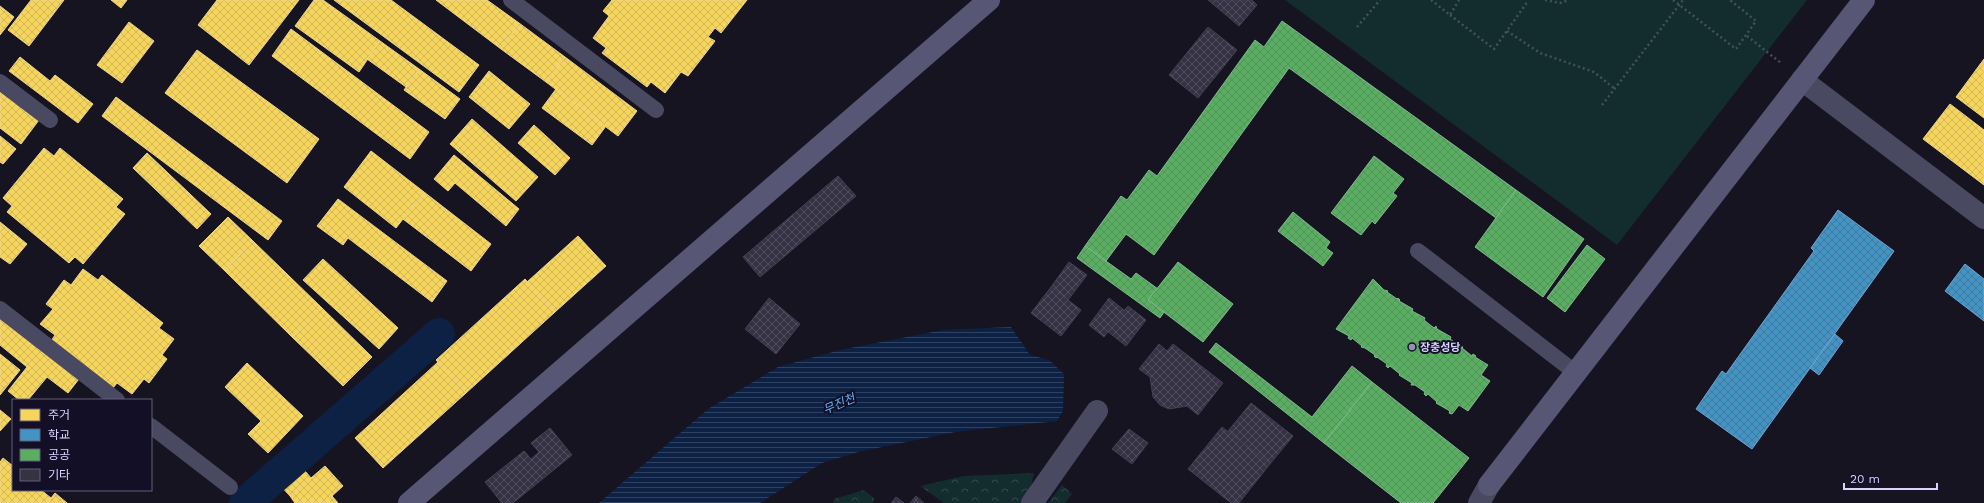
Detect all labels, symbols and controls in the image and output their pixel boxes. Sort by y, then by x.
place label: 장충성당 [1420,341,1460,354]
marker: 장충성당 [1407,342,1417,352]
water label: 무진천 [821,390,859,417]
legend [12,399,152,491]
text: 주거 [48,408,70,422]
text: 학교 [48,428,70,442]
text: 공공 [48,448,70,462]
scale bar [1844,465,1937,491]
text: 기타 [48,468,70,482]
text: 20 m [1850,472,1880,486]

